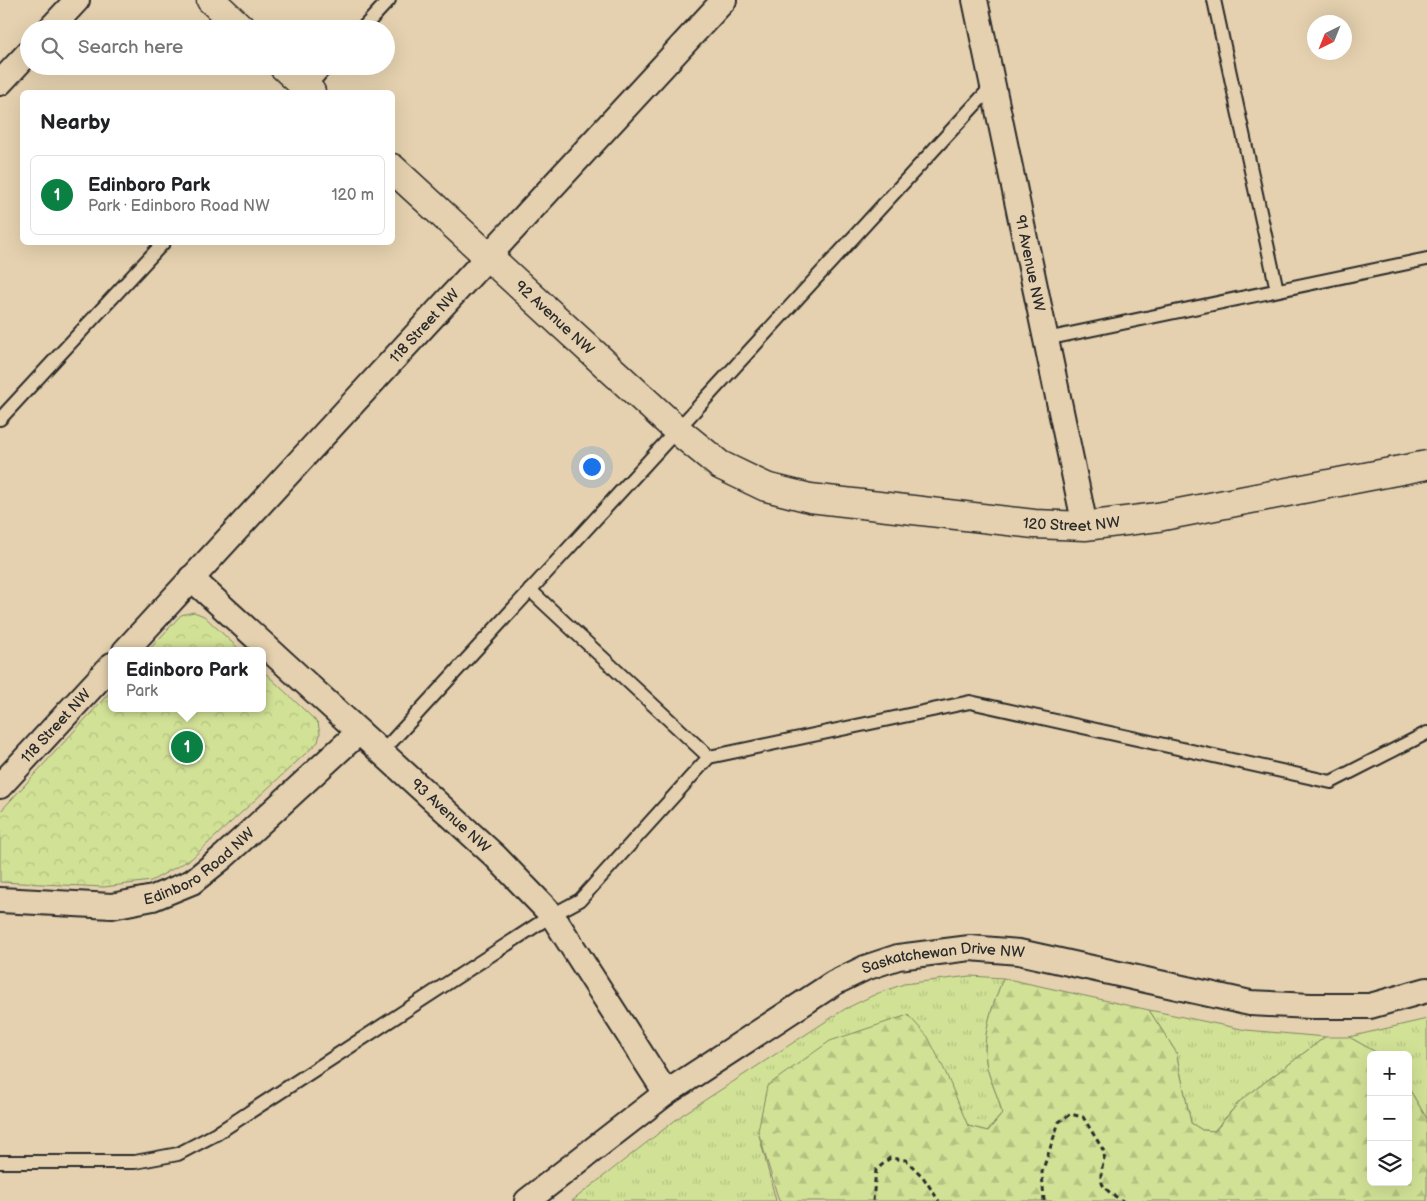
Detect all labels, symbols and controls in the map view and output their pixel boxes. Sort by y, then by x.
north arrow [1307,15,1352,60]
search box [20,20,395,75]
icon: search [38,34,66,62]
text: Search here [78,36,183,59]
text: Nearby [40,110,110,135]
text: Edinboro Park [88,174,210,197]
text: 1 [54,186,60,205]
text: 120 m [331,186,374,205]
text: Park · Edinboro Road NW [88,197,270,216]
street label: 91 Avenue NW [1010,213,1049,314]
street label: 92 Avenue NW [511,277,598,359]
street label: 118 Street NW [386,285,464,367]
your location [579,454,605,480]
street label: 120 Street NW [1022,513,1122,536]
popup [108,647,266,712]
text: Edinboro Park [126,659,248,682]
text: Park [126,682,158,701]
street label: 118 Street NW [17,685,95,767]
pin: 1 [171,728,203,766]
street label: 93 Avenue NW [407,775,495,857]
street label: Edinboro Road NW [142,823,259,910]
street label: Saskatchewan Drive NW [859,939,1026,978]
map controls [1367,1051,1412,1186]
button: + [1367,1051,1412,1096]
button: − [1367,1096,1412,1141]
button: layers [1367,1141,1412,1186]

